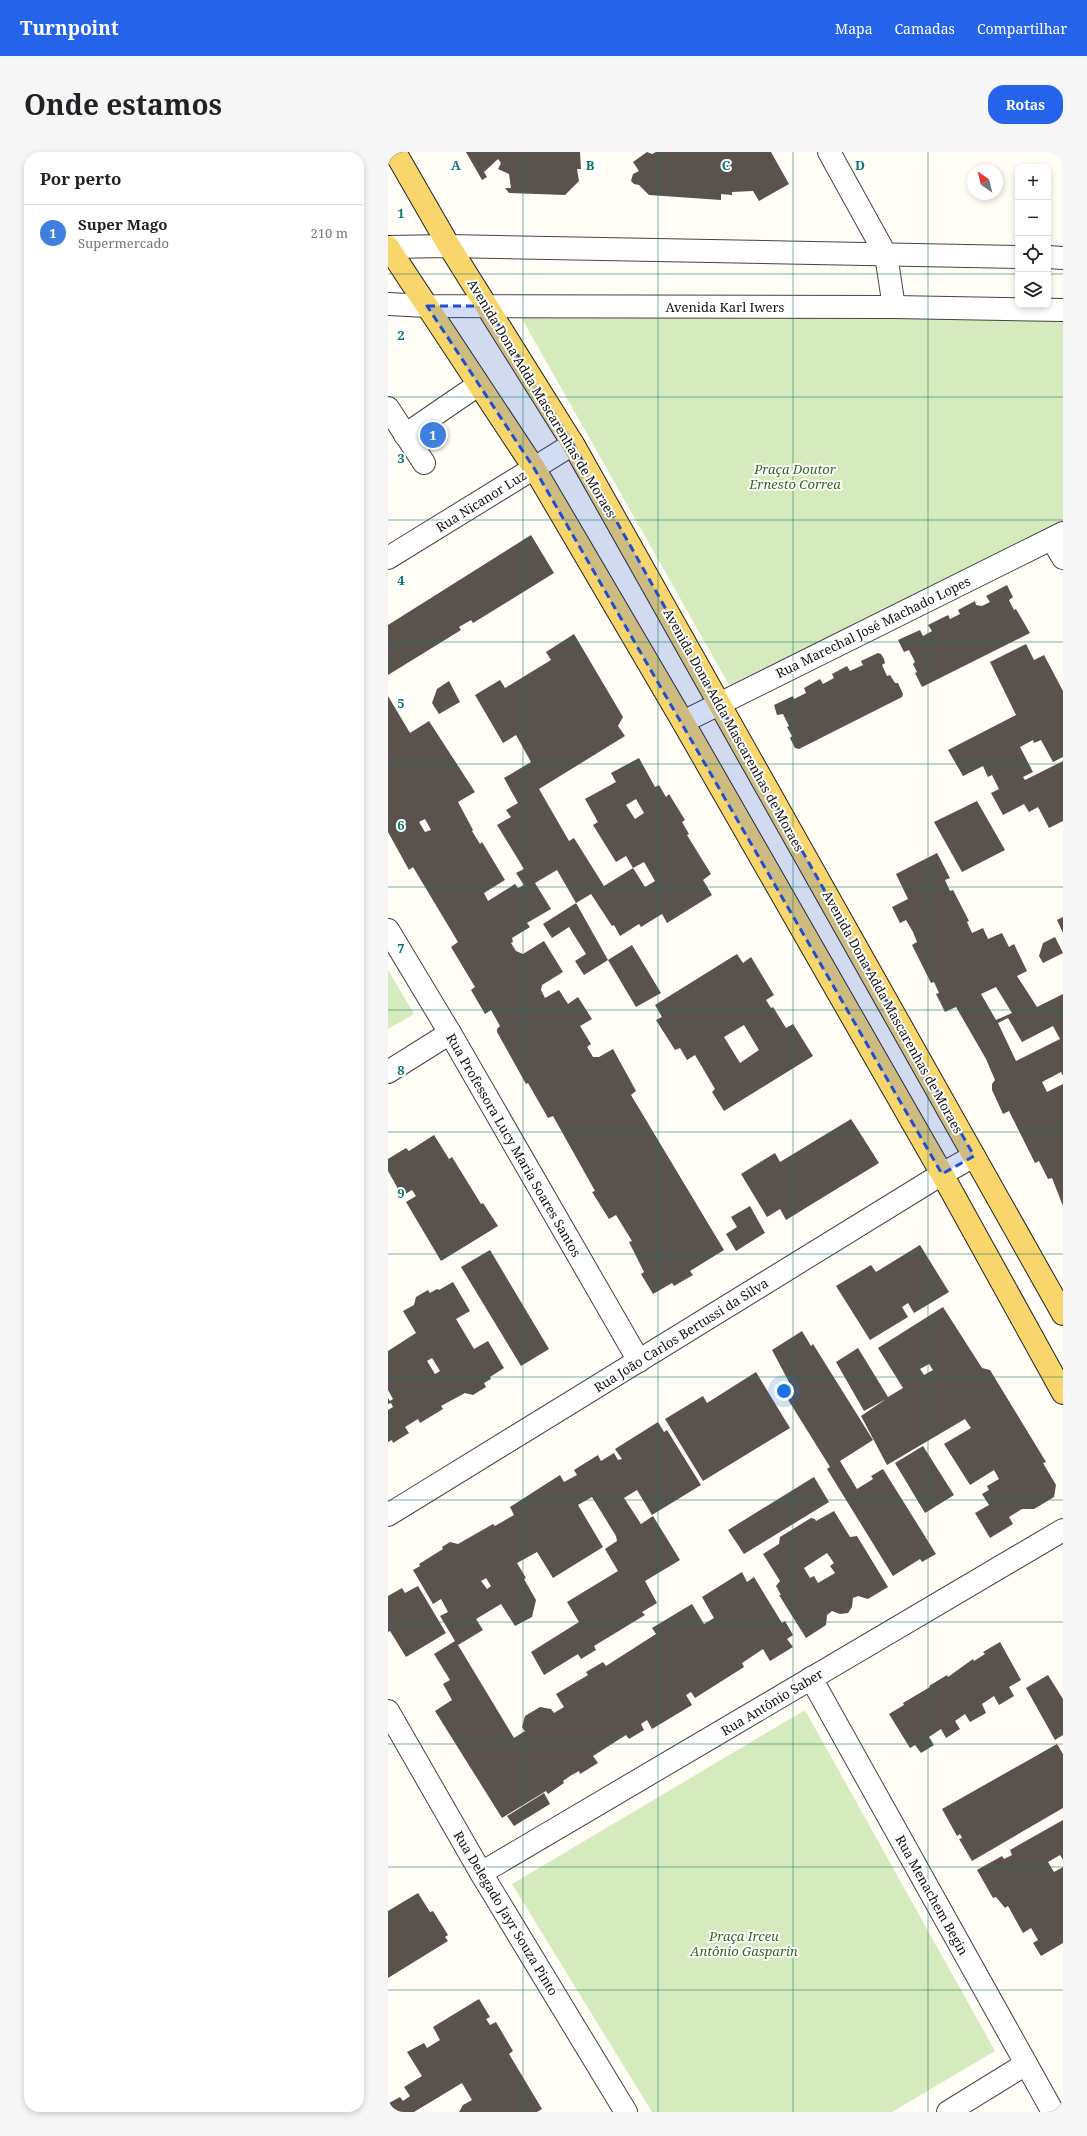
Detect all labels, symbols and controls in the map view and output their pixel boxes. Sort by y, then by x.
text: Turnpoint [20,15,119,41]
text: Mapa [835,19,873,38]
text: Camadas [895,19,955,38]
text: Compartilhar [977,19,1067,38]
text: Onde estamos [24,85,222,123]
button: Rotas [988,85,1063,124]
text: A [451,156,461,174]
text: B [586,156,595,174]
text: C [722,156,731,174]
text: D [855,156,865,174]
north arrow [967,164,1003,200]
map controls [1015,164,1051,308]
button: + [1015,164,1051,200]
text: Por perto [40,167,122,190]
button: − [1015,200,1051,236]
text: 1 [397,204,405,222]
text: Super Mago [78,214,168,234]
text: 1 [49,224,57,242]
text: 210 m [311,224,348,242]
text: Supermercado [78,234,169,252]
button: locate [1015,236,1051,272]
button: layers [1015,272,1051,308]
street label: Avenida Dona Adda Mascarenhas de Moraes [463,275,621,521]
street label: Avenida Karl Iwers [666,298,785,316]
text: 2 [397,326,405,344]
pin: 1 [420,420,446,450]
text: 3 [397,449,405,467]
park label: Praça Doutor Ernesto Correa [748,460,841,493]
street label: Rua Nicanor Luz [432,466,530,536]
text: 4 [397,571,405,589]
street label: Rua Marechal José Machado Lopes [773,572,973,682]
street label: Avenida Dona Adda Mascarenhas de Moraes [659,605,809,855]
text: 5 [397,694,405,712]
text: 6 [397,816,405,834]
street label: Avenida Dona Adda Mascarenhas de Moraes [818,887,968,1137]
text: 7 [397,939,405,957]
street label: Rua Professora Lucy Maria Soares Santos [442,1030,586,1260]
text: 8 [397,1061,405,1079]
text: 9 [397,1184,405,1202]
street label: Rua João Carlos Bertussi da Silva [590,1274,772,1396]
your location [774,1381,794,1401]
street label: Rua Antônio Saber [718,1664,826,1740]
street label: Rua Delegado Jayr Souza Pinto [450,1827,562,1999]
street label: Rua Menachem Begin [891,1832,973,1959]
park label: Praça Irceu Antônio Gasparin [689,1927,798,1960]

